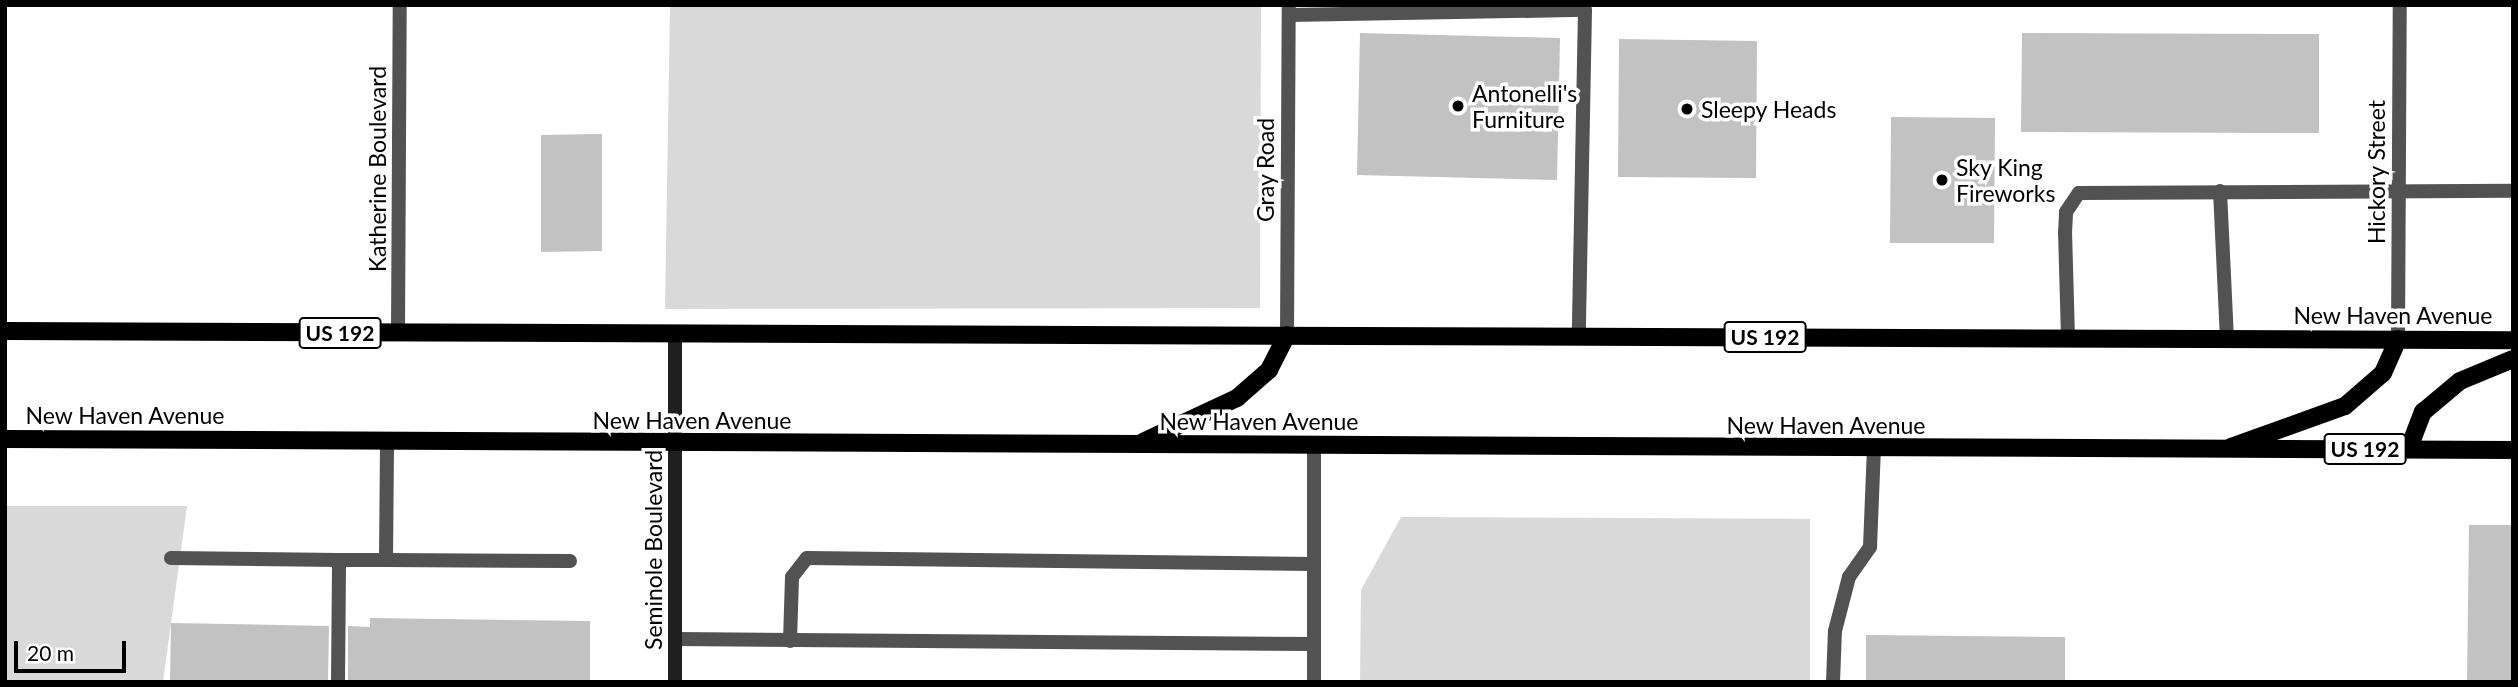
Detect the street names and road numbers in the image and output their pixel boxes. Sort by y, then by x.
street label: Katherine Boulevard [363,66,391,272]
street label: Hickory Street [2362,100,2390,244]
street label: Gray Road [1251,118,1279,222]
street label: New Haven Avenue [2293,301,2493,329]
road number: US 192 [298,316,382,350]
road number: US 192 [1723,320,1807,354]
street label: New Haven Avenue [25,401,225,429]
street label: New Haven Avenue [592,406,792,434]
street label: New Haven Avenue [1159,407,1359,435]
street label: New Haven Avenue [1726,411,1926,439]
road number: US 192 [2323,432,2407,466]
street label: Seminole Boulevard [639,450,667,650]

